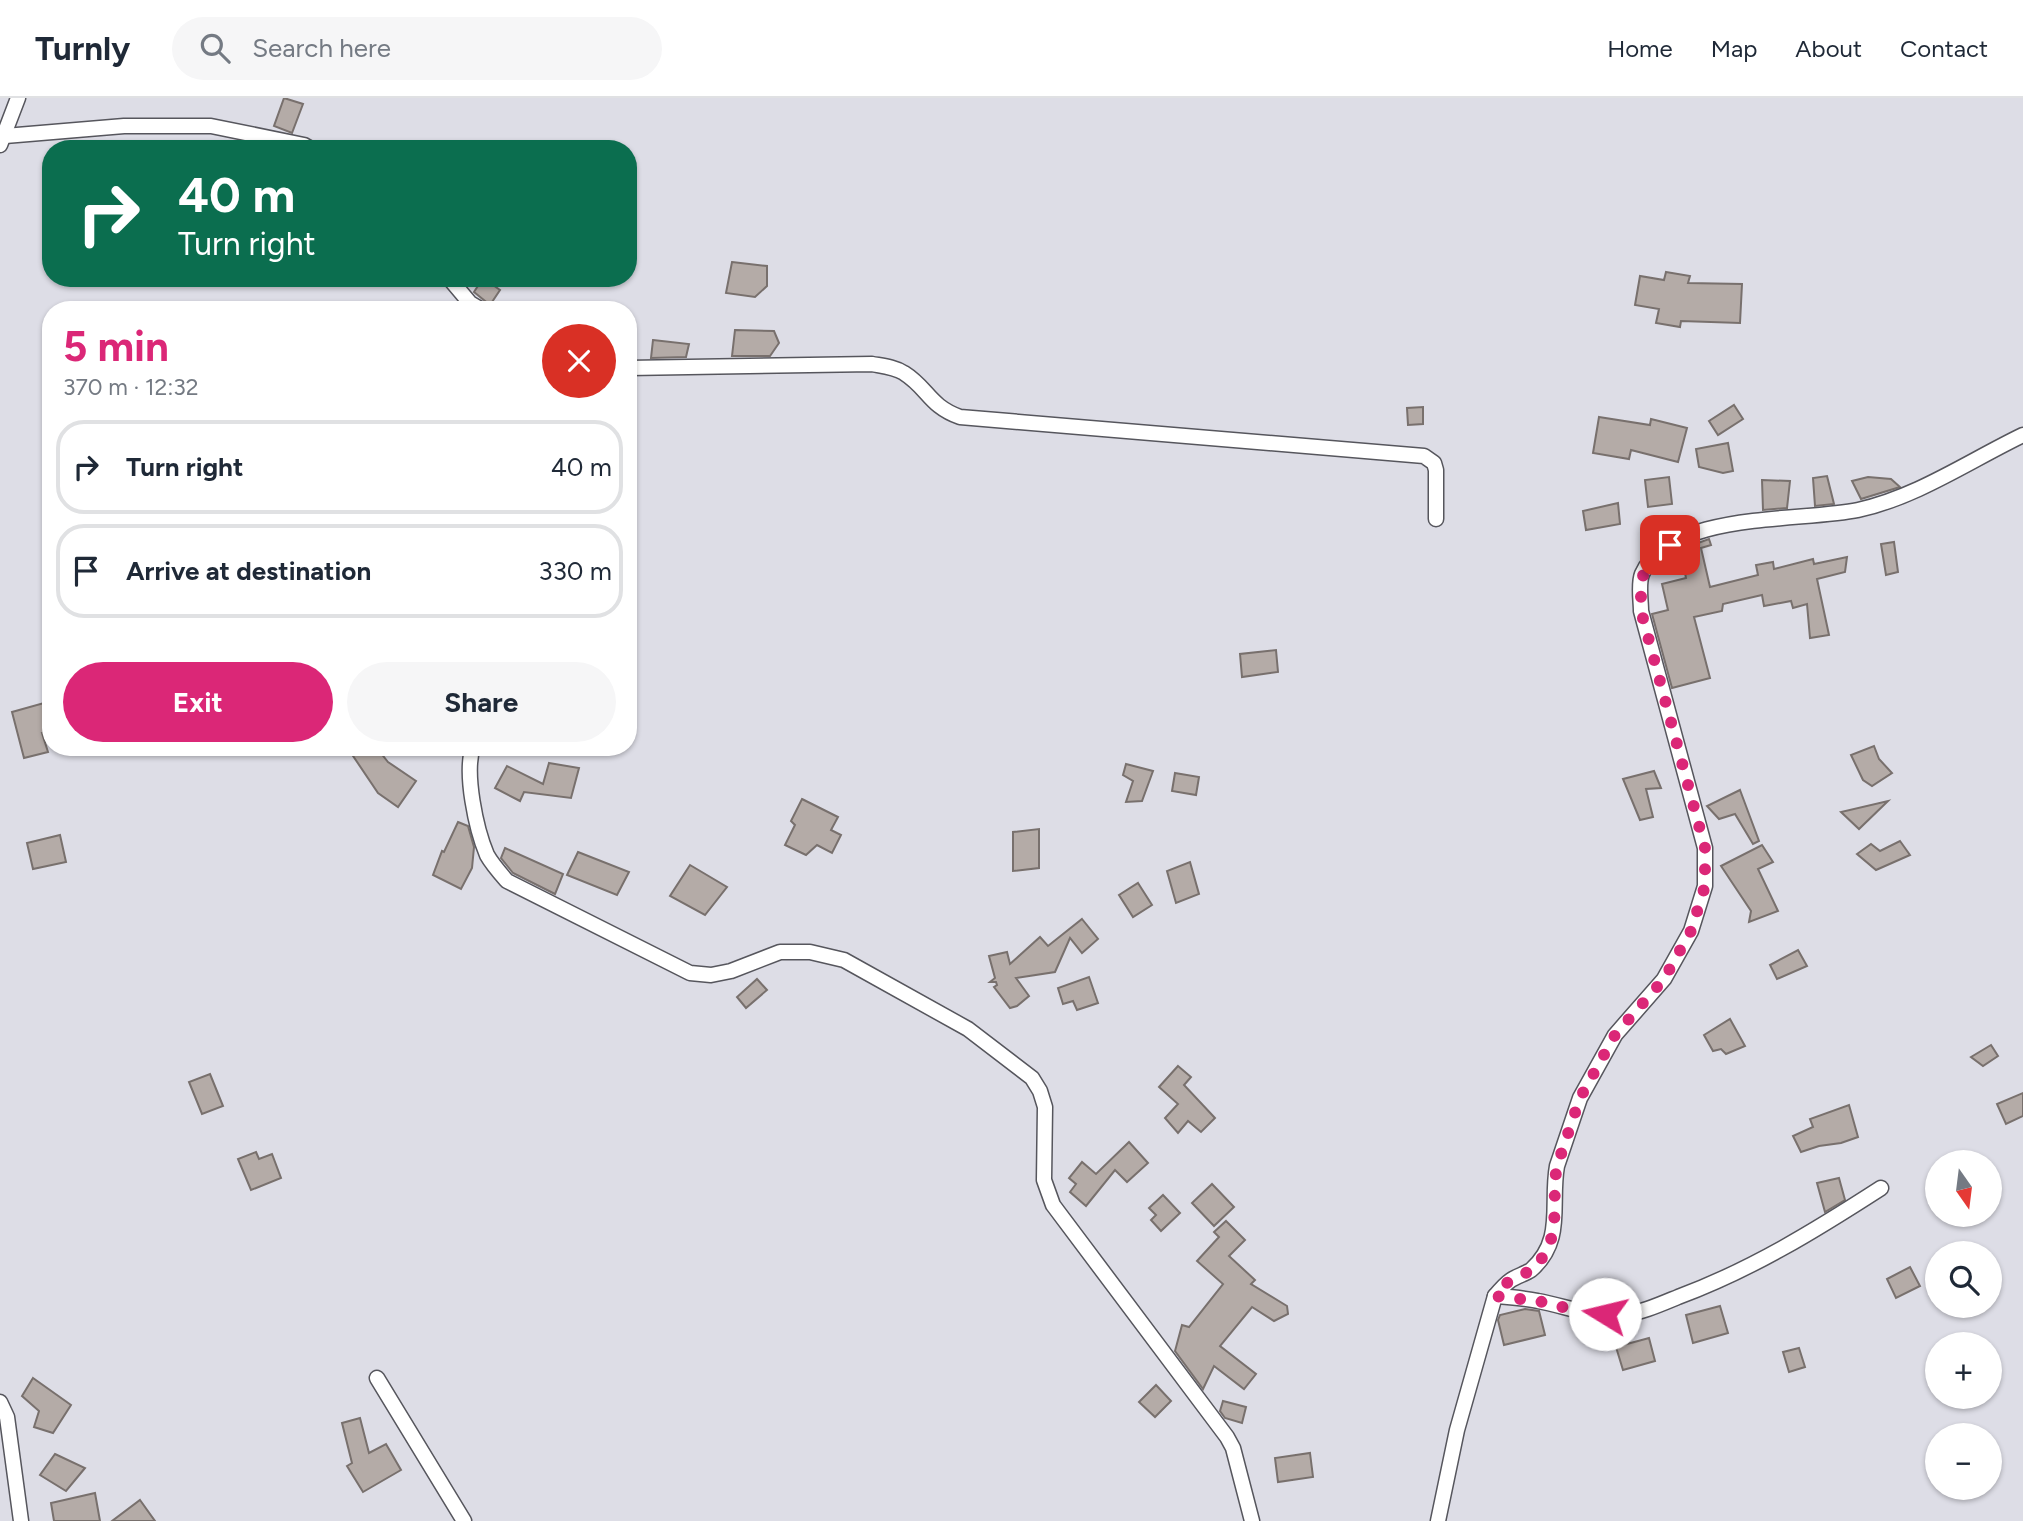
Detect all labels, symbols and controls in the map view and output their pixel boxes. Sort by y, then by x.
search box [172,17,662,80]
text: Turnly [35,29,130,68]
icon: search [196,29,234,67]
text: Search here [252,32,391,64]
text: Home [1607,34,1673,63]
text: Map [1711,34,1757,63]
text: About [1795,34,1862,63]
text: Contact [1900,34,1988,63]
text: 40 m [178,165,295,224]
icon: right [63,168,154,259]
text: Turn right [178,225,316,263]
text: 5 min [63,321,169,372]
button: close [542,324,616,398]
text: 370 m · 12:32 [63,373,199,401]
icon: right [67,448,105,486]
text: Turn right [126,451,243,483]
text: 40 m [551,451,612,483]
pin [1640,515,1700,575]
icon: arrive [1651,526,1689,564]
icon: arrive [67,552,105,590]
text: Arrive at destination [126,555,371,587]
text: 330 m [538,555,612,587]
button: Exit [63,662,333,742]
button: Share [347,662,616,742]
north arrow [1925,1150,2002,1227]
map controls [1925,1150,2002,1500]
button: search [1925,1241,2002,1318]
position arrow [1568,1277,1642,1351]
button: + [1925,1332,2002,1409]
button: − [1925,1423,2002,1500]

